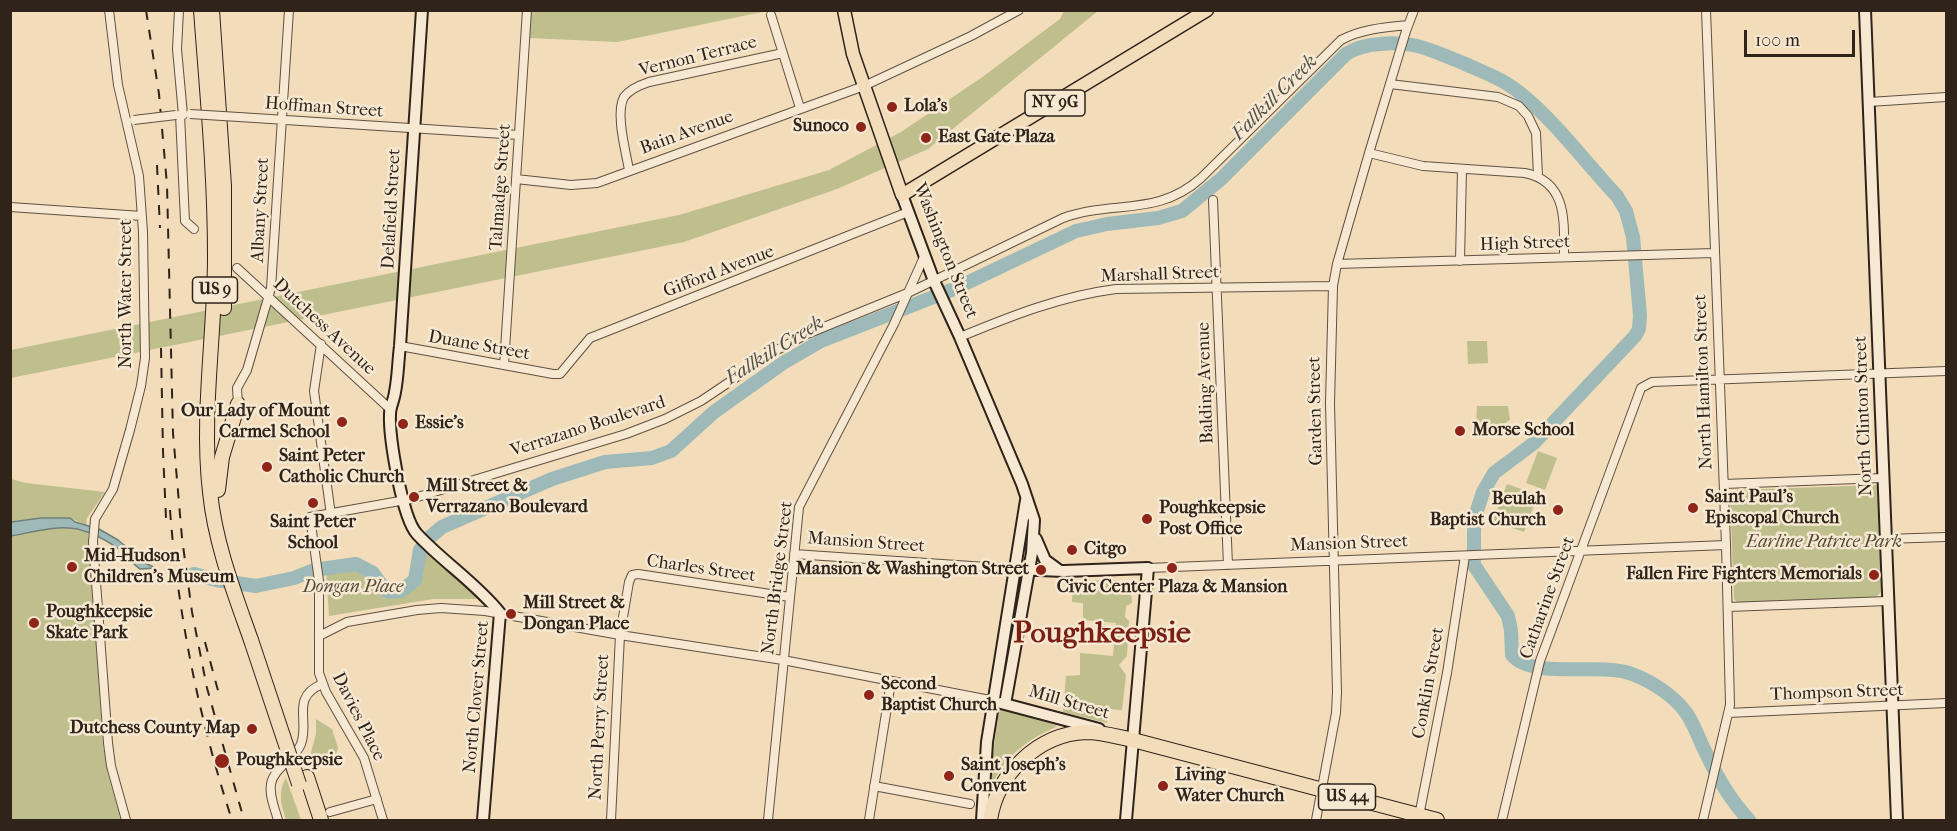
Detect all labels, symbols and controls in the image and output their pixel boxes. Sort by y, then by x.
scale bar [1747,18,1858,56]
text: 100 m [1755,30,1800,51]
street label: Vernon Terrace [637,32,759,82]
water label: Fallkill Creek [1227,50,1323,146]
road number: NY 9G [1025,90,1085,116]
street label: Hoffman Street [264,93,384,123]
place label: Lola’s [904,96,947,118]
marker: Lola’s [885,100,899,114]
street label: Bain Avenue [637,106,737,160]
place label: Sunoco [793,116,849,138]
marker: Sunoco [854,120,868,134]
street label: Talmadge Street [486,123,516,251]
place label: East Gate Plaza [938,127,1055,149]
marker: East Gate Plaza [919,131,933,145]
street label: Delafield Street [378,148,406,270]
street label: Albany Street [247,157,275,263]
street label: Washington Street [908,180,982,322]
street label: North Water Street [116,219,138,369]
street label: High Street [1479,232,1571,256]
street label: Gifford Avenue [661,241,777,303]
street label: Marshall Street [1100,262,1220,288]
street label: Dutchess Avenue [268,274,380,380]
road number: US 9 [192,277,238,303]
street label: North Hamilton Street [1690,294,1718,470]
water label: Fallkill Creek [721,311,829,391]
street label: Balding Avenue [1193,322,1219,444]
street label: Duane Street [426,326,532,366]
street label: North Clinton Street [1850,335,1878,497]
street label: Garden Street [1304,356,1328,466]
street label: Verrazano Boulevard [508,392,668,462]
place label: Our Lady of Mount Carmel School [181,401,330,444]
place label: Essie's [415,413,464,435]
marker: Our Lady of Mount Carmel School [335,415,349,429]
marker: Essie's [396,417,410,431]
place label: Morse School [1472,420,1575,442]
marker: Morse School [1453,424,1467,438]
place label: Saint Peter Catholic Church [279,446,405,488]
marker: Saint Peter Catholic Church [260,460,274,474]
place label: Mill Street & Verrazano Boulevard [426,476,588,518]
place label: Saint Paul's Episcopal Church [1705,487,1839,530]
place label: Beulah Baptist Church [1430,489,1546,532]
marker: Mill Street & Verrazano Boulevard [407,490,421,504]
marker: Saint Peter School [306,496,320,510]
place label: Poughkeepsie Post Office [1159,498,1266,540]
street label: North Bridge Street [758,500,798,656]
marker: Saint Paul's Episcopal Church [1686,501,1700,515]
marker: Beulah Baptist Church [1551,503,1565,517]
place label: Saint Peter School [270,512,356,554]
marker: Poughkeepsie Post Office [1140,512,1154,526]
street label: Mansion Street [806,528,926,558]
street label: Mansion Street [1290,531,1408,557]
park label: Earline Patrice Park [1746,532,1902,554]
street label: Catharine Street [1516,534,1580,662]
place label: Citgo [1084,539,1126,561]
marker: Citgo [1065,543,1079,557]
place label: Mid-Hudson Children's Museum [84,546,234,588]
street label: Charles Street [645,551,757,587]
place label: Mansion & Washington Street [796,559,1029,581]
marker: Mid-Hudson Children's Museum [65,560,79,574]
marker: Civic Center Plaza & Mansion [1165,561,1179,575]
marker: Mansion & Washington Street [1034,563,1048,577]
place label: Fallen Fire Fighters Memorials [1626,564,1862,586]
marker: Fallen Fire Fighters Memorials [1867,568,1881,582]
park label: Dongan Place [303,577,403,599]
place label: Civic Center Plaza & Mansion [1057,577,1287,599]
place label: Mill Street & Dongan Place [523,593,629,636]
place label: Poughkeepsie Skate Park [46,602,153,644]
marker: Mill Street & Dongan Place [504,607,518,621]
marker: Poughkeepsie Skate Park [27,616,41,630]
district label: Poughkeepsie [1013,617,1191,653]
street label: North Clover Street [460,620,494,774]
street label: Conklin Street [1409,625,1449,741]
street label: North Perry Street [585,653,615,801]
street label: Davies Place [327,669,389,765]
place label: Second Baptist Church [881,674,997,716]
street label: Thompson Street [1770,680,1904,706]
street label: Mill Street [1026,681,1112,725]
marker: Second Baptist Church [862,688,876,702]
place label: Dutchess County Map [70,718,240,740]
marker: Dutchess County Map [245,722,259,736]
place label: Poughkeepsie [236,750,343,772]
marker: Poughkeepsie [213,752,231,770]
place label: Saint Joseph's Convent [961,755,1066,798]
place label: Living Water Church [1175,765,1284,808]
marker: Saint Joseph's Convent [942,769,956,783]
marker: Living Water Church [1156,779,1170,793]
road number: US 44 [1318,784,1376,810]

